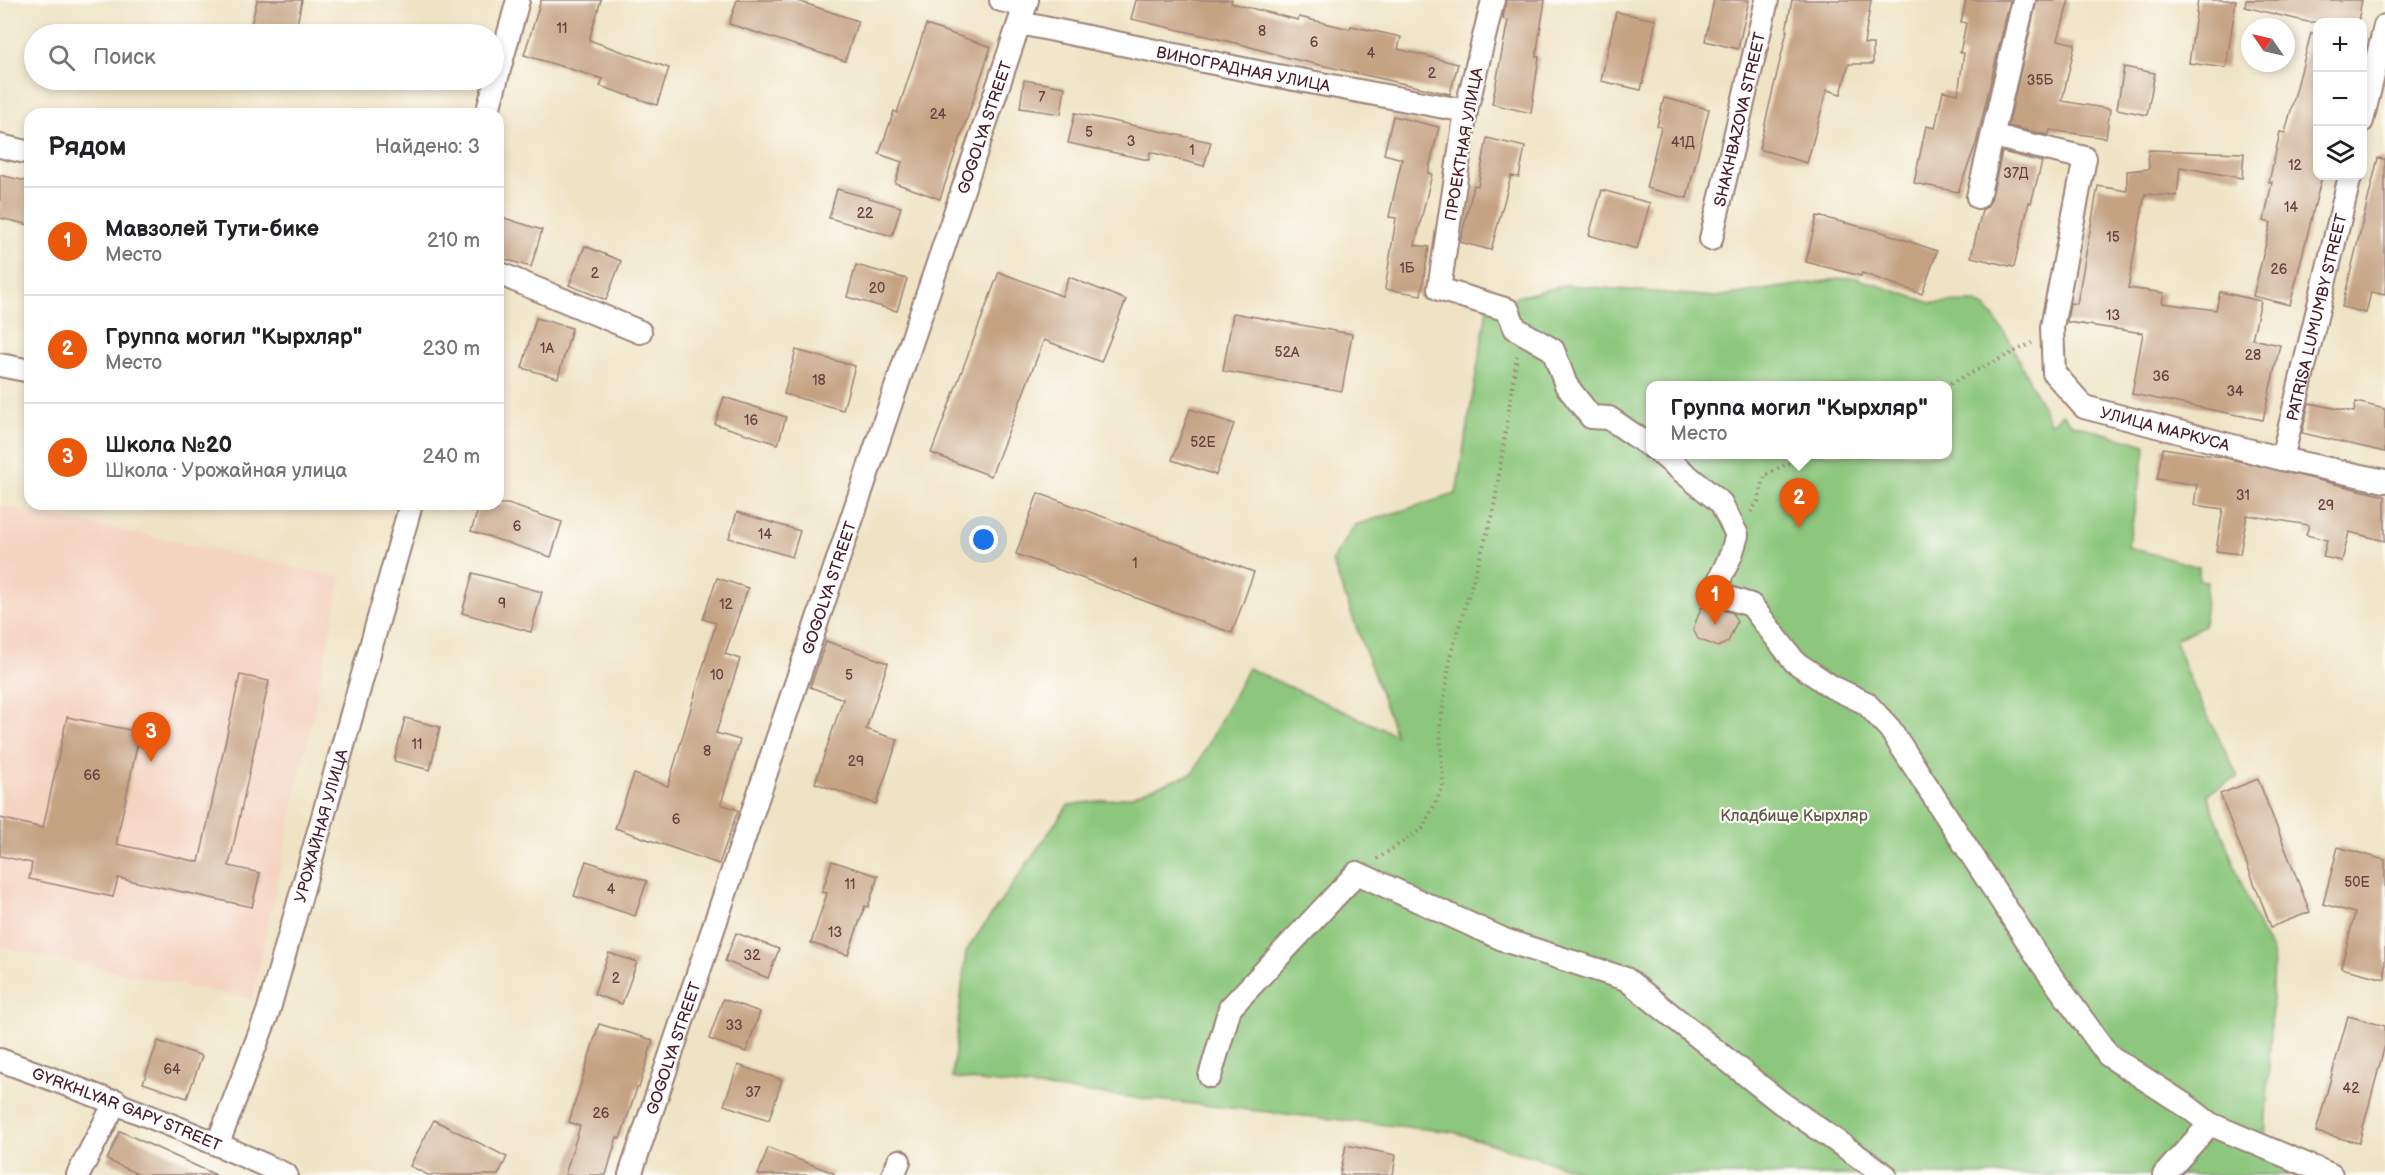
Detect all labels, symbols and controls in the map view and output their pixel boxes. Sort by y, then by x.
north arrow [2241,18,2295,72]
map controls [2313,18,2367,180]
button: + [2313,18,2367,72]
house number: 11 [557,20,567,37]
house number: 8 [1258,23,1266,40]
search box [24,24,504,90]
street label: SHAKHBAZOVA STREET [1711,30,1770,209]
house number: 6 [1310,34,1319,51]
icon: search [45,41,78,74]
street label: ВИНОГРАДНАЯ УЛИЦА [1154,43,1332,97]
text: Поиск [93,44,156,71]
house number: 4 [1367,45,1376,62]
street label: GOGOLYA STREET [954,58,1017,197]
house number: 2 [1428,65,1437,82]
street label: ПРОЕКТНАЯ УЛИЦА [1442,66,1487,222]
house number: 35Б [2027,72,2053,89]
button: − [2313,72,2367,126]
house number: 7 [1039,89,1046,106]
house number: 24 [930,106,947,123]
house number: 5 [1085,124,1093,141]
button: layers [2313,126,2367,180]
text: Рядом [48,132,126,163]
house number: 3 [1127,133,1135,150]
house number: 41Д [1671,134,1695,151]
text: Найдено: 3 [375,135,480,159]
house number: 1 [1189,142,1195,159]
house number: 12 [2288,157,2303,174]
house number: 37Д [2003,165,2029,182]
house number: 14 [2284,199,2298,216]
house number: 22 [857,205,874,222]
street label: PATRISA LUMUMBY STREET [2283,211,2352,423]
text: Мавзолей Тути-бике [105,216,319,243]
text: 1 [63,229,72,253]
text: 210 m [427,229,480,253]
house number: 15 [2106,229,2120,246]
text: Место [105,243,162,267]
house number: 1Б [1399,260,1415,277]
house number: 26 [2271,261,2288,278]
house number: 2 [591,265,600,282]
house number: 20 [869,280,885,297]
house number: 13 [2106,307,2120,324]
text: Группа могил "Кырхляр" [105,324,362,351]
text: 2 [62,337,73,361]
text: 230 m [423,337,480,361]
house number: 1А [540,340,554,357]
house number: 52А [1275,344,1300,361]
house number: 28 [2245,347,2261,364]
text: Место [105,351,162,375]
house number: 36 [2152,368,2170,385]
house number: 18 [812,372,826,389]
popup [1646,381,1952,459]
house number: 34 [2226,383,2244,400]
text: Группа могил "Кырхляр" [1670,395,1928,422]
street label: УЛИЦА МАРКУСА [2098,404,2232,456]
house number: 16 [744,412,758,429]
text: Место [1670,422,1727,446]
text: Школа №20 [105,432,232,459]
house number: 52Е [1190,434,1216,451]
text: 3 [62,445,73,469]
text: 240 m [423,445,480,469]
text: Школа · Урожайная улица [105,459,347,483]
pin: 2 [1780,478,1818,528]
house number: 31 [2236,487,2250,504]
house number: 29 [2318,497,2334,514]
house number: 6 [513,518,522,535]
street label: GOGOLYA STREET [799,519,861,657]
your location [969,525,998,554]
house number: 14 [758,526,772,543]
house number: 1 [1132,555,1138,572]
pin: 1 [1696,576,1734,625]
house number: 9 [498,595,506,612]
house number: 12 [719,596,734,613]
house number: 10 [710,667,724,684]
house number: 5 [845,667,853,684]
pin: 3 [132,712,170,762]
house number: 11 [412,736,422,753]
house number: 8 [703,743,711,760]
street label: УРОЖАЙНАЯ УЛИЦА [291,747,353,905]
house number: 29 [848,753,864,770]
house number: 66 [83,767,101,784]
park label: Кладбище Кырхляр [1720,807,1868,826]
house number: 6 [672,811,681,828]
house number: 50Е [2344,874,2370,891]
house number: 11 [845,876,855,893]
house number: 4 [607,881,616,898]
house number: 13 [828,924,842,941]
house number: 32 [744,947,761,964]
house number: 2 [612,970,621,987]
street label: GOGOLYA STREET [643,979,706,1117]
house number: 33 [725,1017,743,1034]
house number: 64 [163,1061,181,1078]
street label: GYRKHLYAR GAPY STREET [29,1064,224,1156]
house number: 42 [2343,1080,2360,1097]
house number: 37 [745,1084,761,1101]
house number: 26 [593,1105,610,1122]

